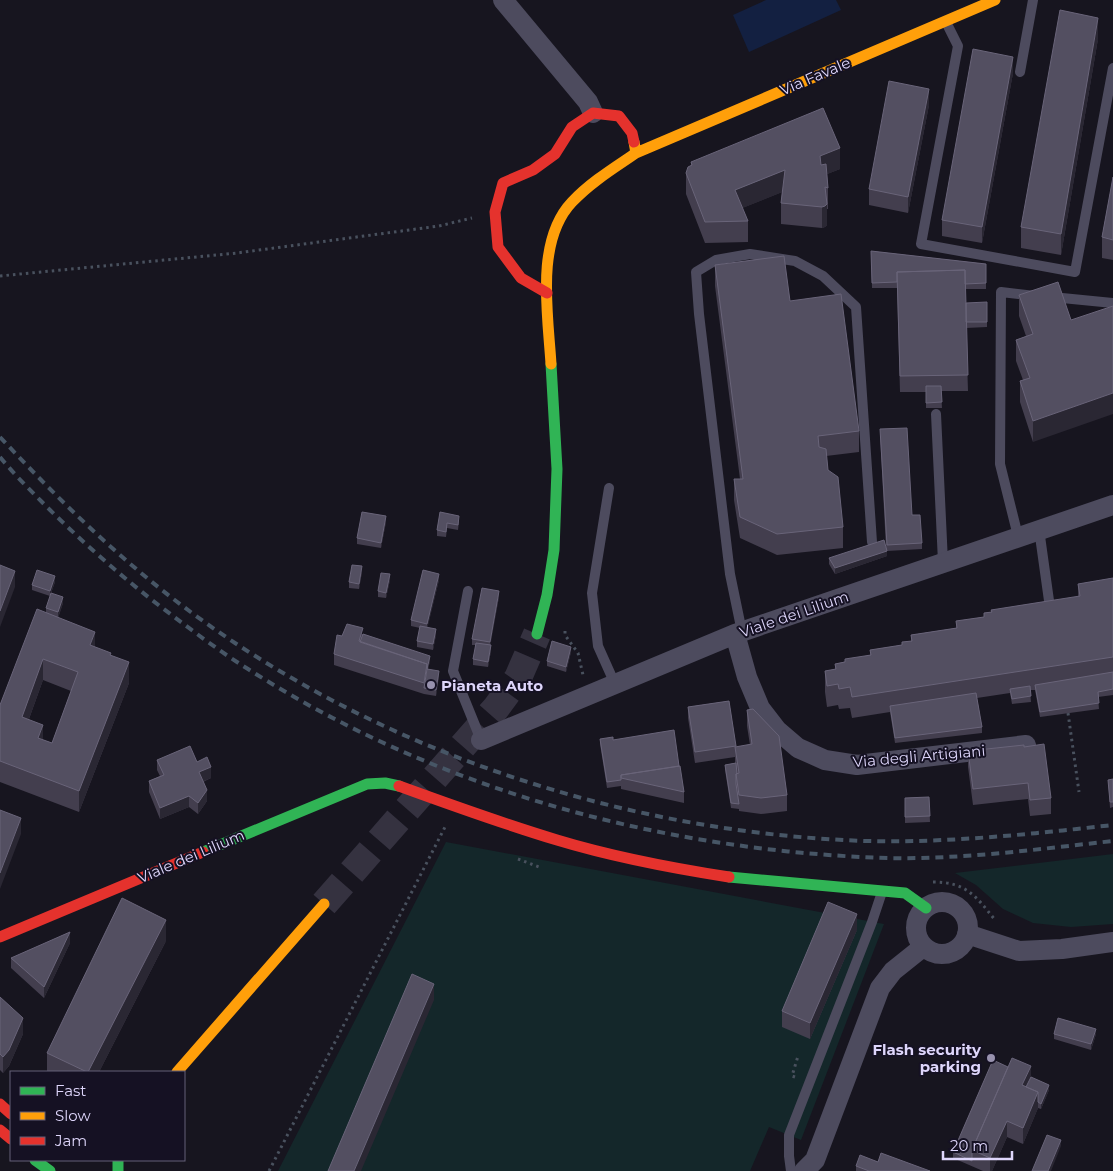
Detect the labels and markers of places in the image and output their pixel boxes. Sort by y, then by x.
place label: Pianeta Auto [441,676,543,695]
marker: Pianeta Auto [425,679,437,691]
place label: Flash security parking [872,1040,982,1076]
marker: Flash security parking [985,1052,997,1064]

